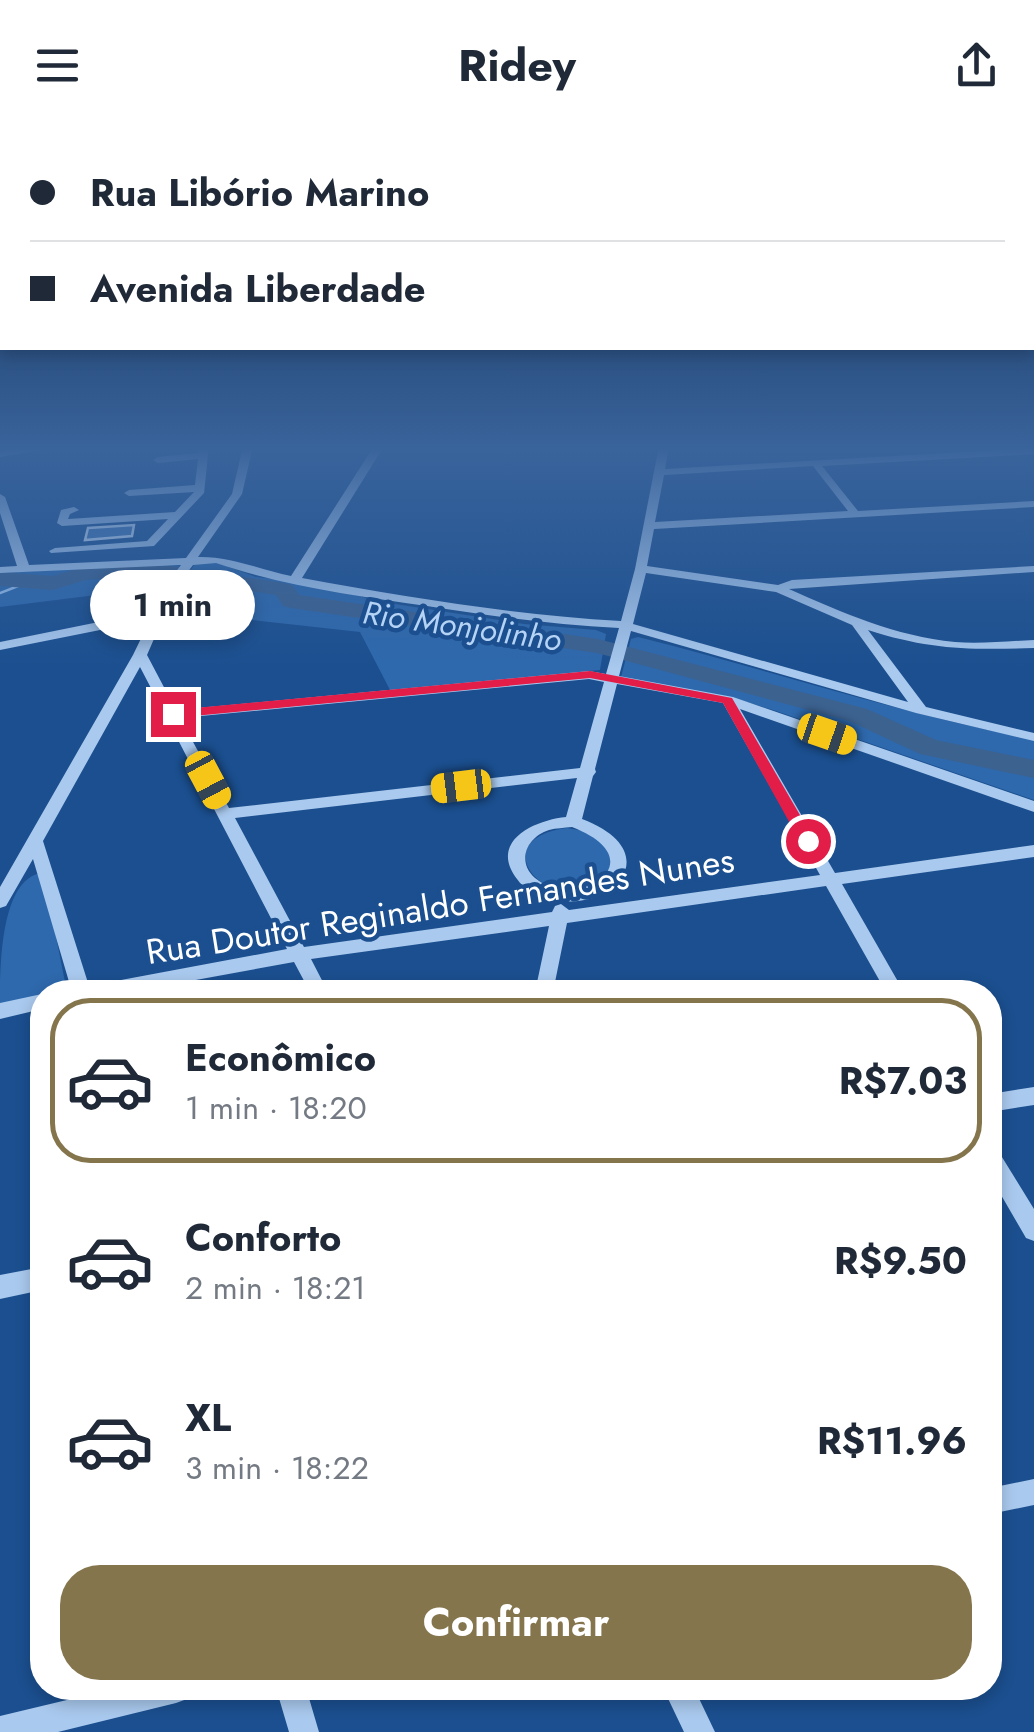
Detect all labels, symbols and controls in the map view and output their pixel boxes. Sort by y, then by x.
text: Ridey [458,33,576,98]
icon: menu [30,38,85,93]
icon: share [949,38,1004,93]
text: Rua Libório Marino [90,165,429,220]
text: Avenida Liberdade [90,261,425,316]
callout: 1 min [90,569,256,639]
text: 1 min [133,582,212,628]
water label: Rio Monjolinho [360,589,564,663]
route end [151,692,196,737]
car [794,710,860,758]
car [181,746,235,814]
car [429,767,493,805]
route start [786,819,831,864]
street label: Rua Doutor Reginaldo Fernandes Nunes [142,835,738,977]
text: Econômico [185,1030,376,1085]
icon: car [65,1036,155,1126]
text: R$7.03 [839,1053,967,1108]
text: 1 min · 18:20 [185,1085,367,1131]
text: Conforto [185,1210,342,1265]
icon: car [65,1216,155,1306]
text: R$9.50 [834,1233,967,1288]
text: 2 min · 18:21 [185,1265,366,1311]
text: XL [185,1390,231,1445]
icon: car [65,1396,155,1486]
text: R$11.96 [817,1413,967,1468]
text: 3 min · 18:22 [185,1445,369,1491]
button: Confirmar [60,1565,972,1680]

